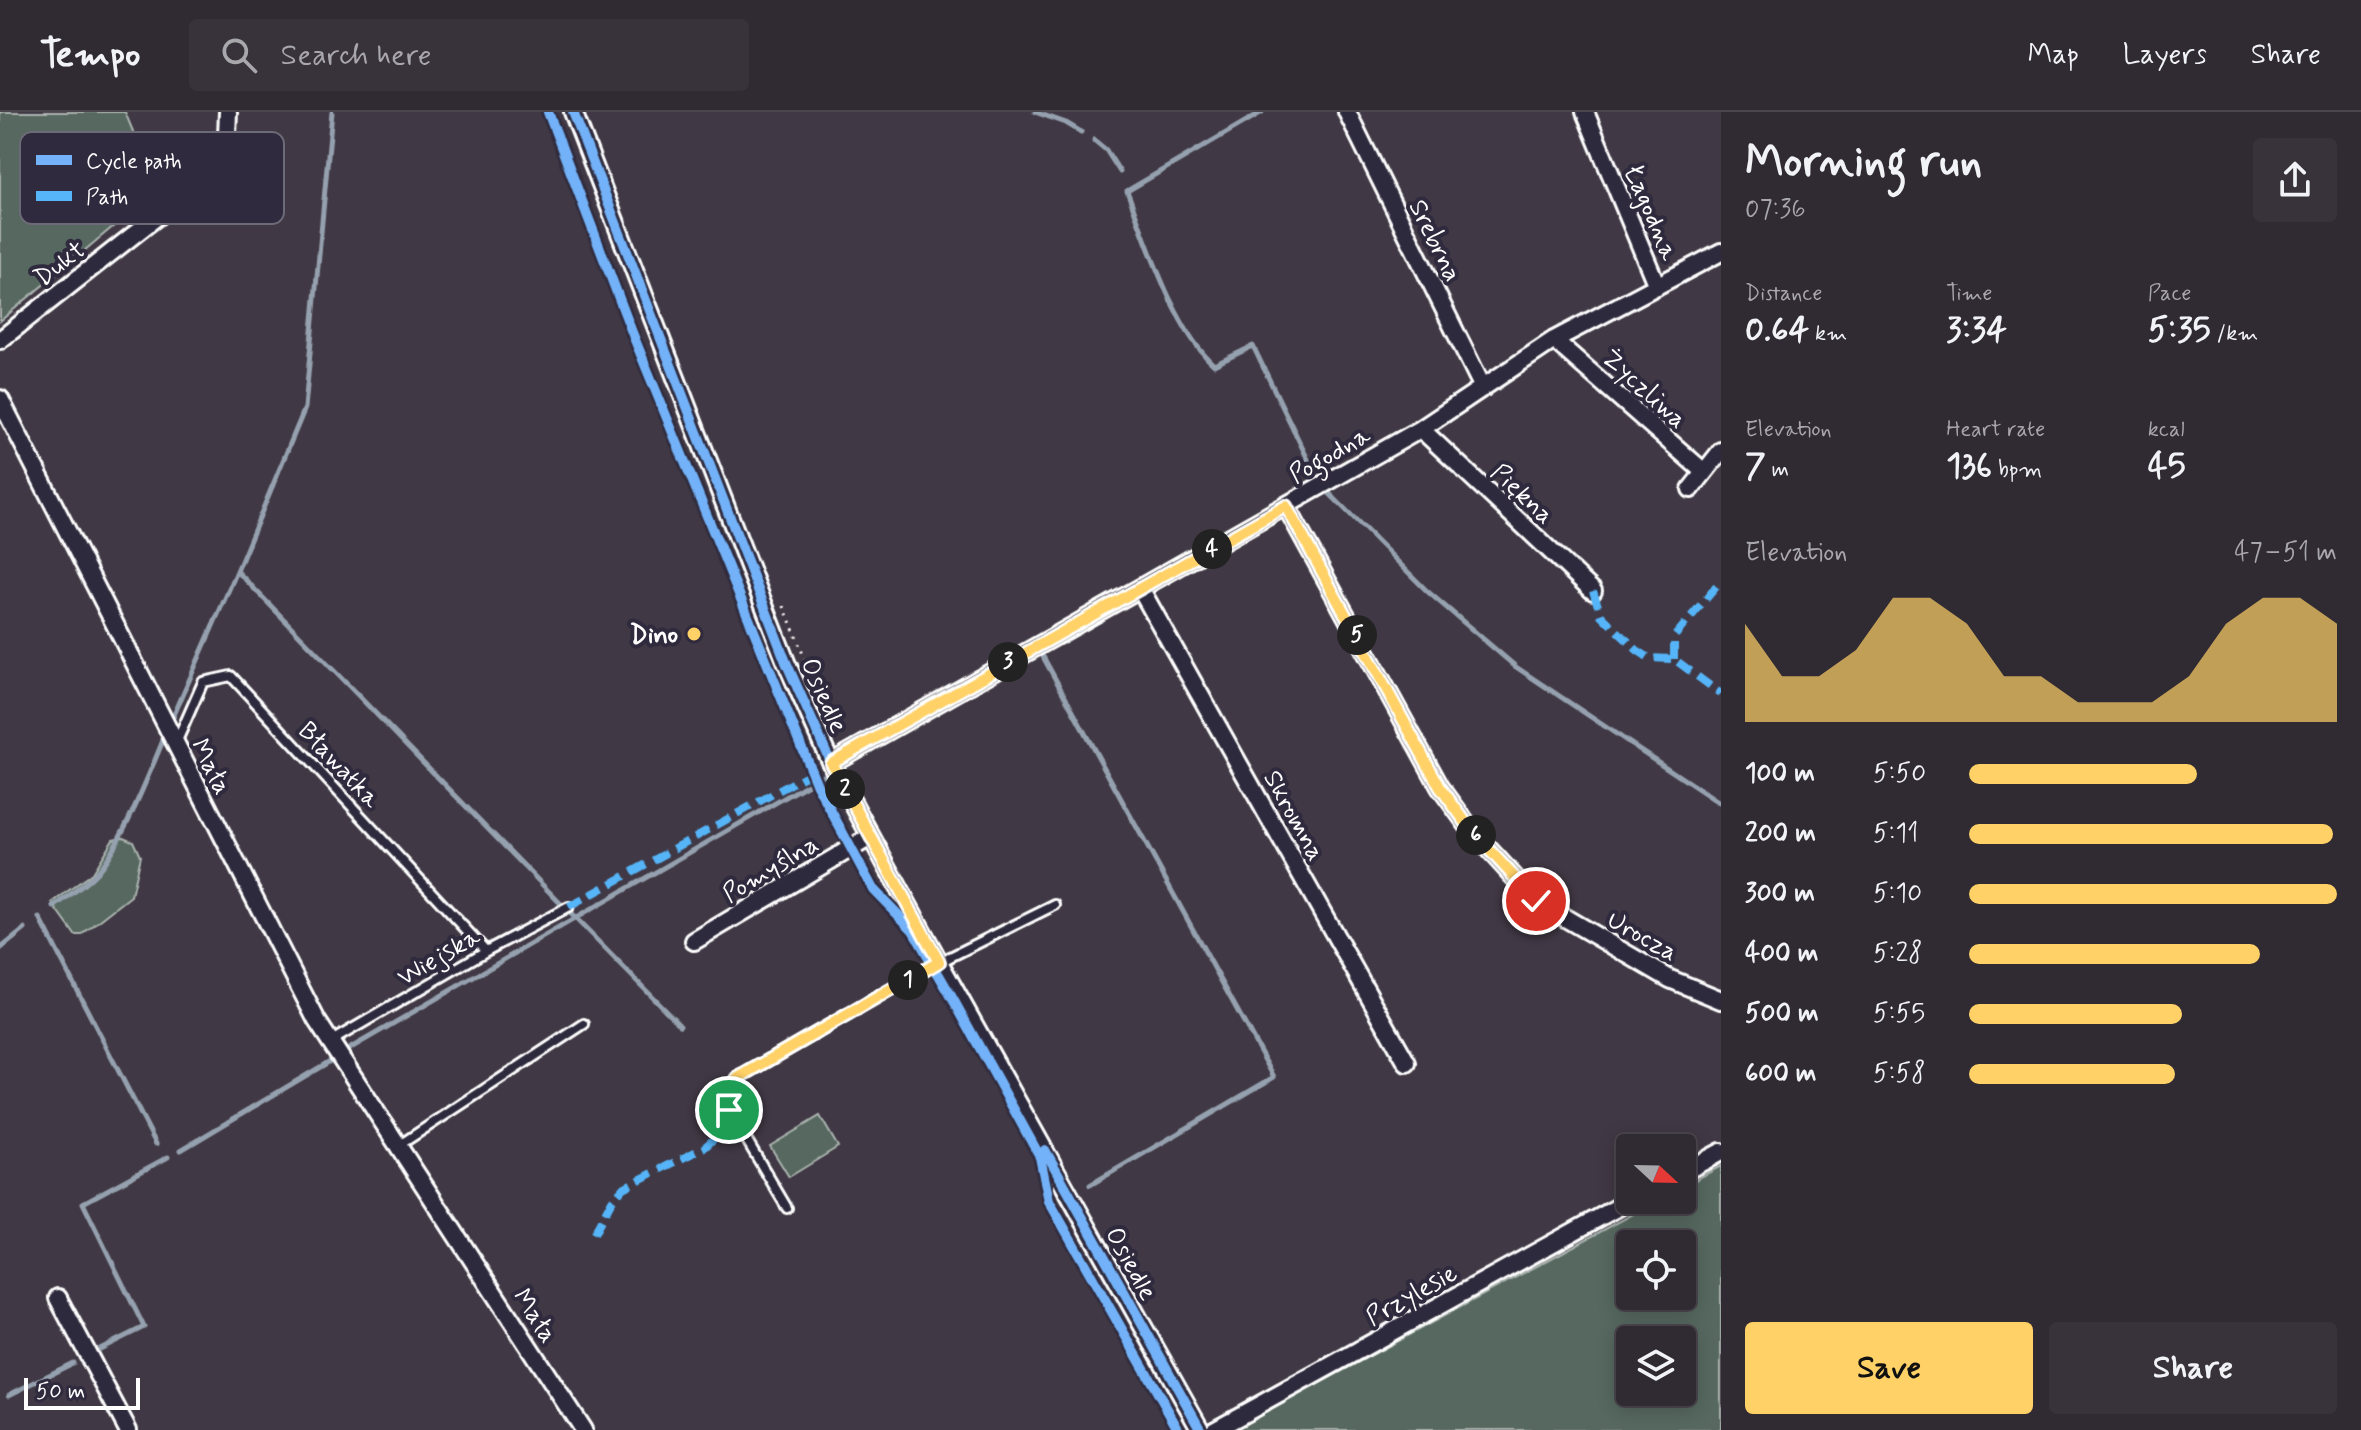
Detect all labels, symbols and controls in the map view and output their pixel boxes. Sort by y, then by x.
search box [189,19,749,91]
text: Tempo [40,31,141,80]
icon: search [217,33,261,77]
text: Search here [281,36,432,75]
text: Map [2028,37,2079,74]
text: Layers [2123,37,2207,74]
text: Share [2251,37,2321,74]
legend [20,132,284,224]
text: Morning run [1745,134,1982,192]
button: share [2253,138,2337,222]
text: Cycle path [86,148,182,176]
street label: Łagodna [1615,160,1686,266]
text: Path [86,184,128,212]
text: 07:36 [1745,193,1806,227]
street label: Srebrna [1400,194,1469,287]
street label: Dukt [27,234,93,295]
text: Distance [1745,280,1822,308]
text: Time [1946,280,1992,308]
text: Pace [2148,280,2191,308]
text: 0.64 [1745,308,1809,353]
text: 3:34 [1946,308,2007,353]
text: 5:35 [2148,308,2211,353]
text: km [1809,320,1847,348]
text: /km [2211,320,2258,348]
street label: Życzliwa [1594,342,1694,437]
text: Elevation [1745,416,1832,444]
text: Heart rate [1946,416,2045,444]
text: kcal [2148,416,2185,444]
street label: Pogodna [1283,419,1379,495]
text: 7 [1745,444,1766,489]
text: 136 [1946,444,1992,489]
text: 45 [2148,444,2186,489]
text: m [1766,456,1789,484]
text: bpm [1992,456,2042,484]
street label: Piękna [1483,457,1561,532]
pin: 4 [1192,529,1232,569]
text: 4 [1206,535,1218,563]
text: Elevation [1745,536,1847,570]
text: 47–51 m [2234,536,2337,570]
pin: 5 [1337,615,1377,655]
place label: Dino [630,619,678,653]
text: 5 [1350,621,1364,649]
marker: Dino [685,625,703,643]
pin: 3 [988,642,1028,682]
text: 3 [1003,648,1013,676]
street label: Osiedle [792,653,855,739]
street label: Bławatka [290,715,388,816]
street label: Mała [182,733,239,801]
text: 100 m [1745,757,1815,791]
text: 5:50 [1873,757,1926,791]
street label: Skromna [1255,765,1332,867]
pin: 2 [825,769,865,809]
text: 2 [840,775,850,803]
pin: 6 [1456,815,1496,855]
text: 200 m [1745,817,1816,851]
text: 5:11 [1873,817,1918,851]
text: 6 [1470,821,1482,849]
street label: Pomyślna [717,828,825,912]
pin [1502,867,1570,935]
text: 300 m [1745,877,1815,911]
text: 5:10 [1873,877,1922,911]
icon: check [1514,879,1558,923]
street label: Urocza [1601,904,1683,970]
street label: Wiejska [391,920,487,995]
text: 400 m [1745,937,1818,971]
text: 5:28 [1873,937,1923,971]
pin: 1 [888,960,928,1000]
text: 1 [903,966,913,994]
text: 500 m [1745,997,1819,1031]
text: 5:55 [1873,997,1925,1031]
text: 600 m [1745,1057,1817,1091]
text: 5:58 [1873,1057,1925,1091]
pin [695,1076,763,1144]
icon: arrive [707,1088,751,1132]
north arrow [1616,1134,1696,1214]
map controls [1616,1134,1696,1406]
street label: Osiedle [1096,1221,1164,1307]
button: locate [1616,1230,1696,1310]
street label: Przylesie [1360,1257,1464,1335]
street label: Mała [504,1282,564,1350]
button: Save [1745,1322,2033,1414]
button: Share [2049,1322,2337,1414]
button: layers [1616,1326,1696,1406]
scale bar [24,1374,140,1410]
text: 50 m [36,1378,85,1406]

